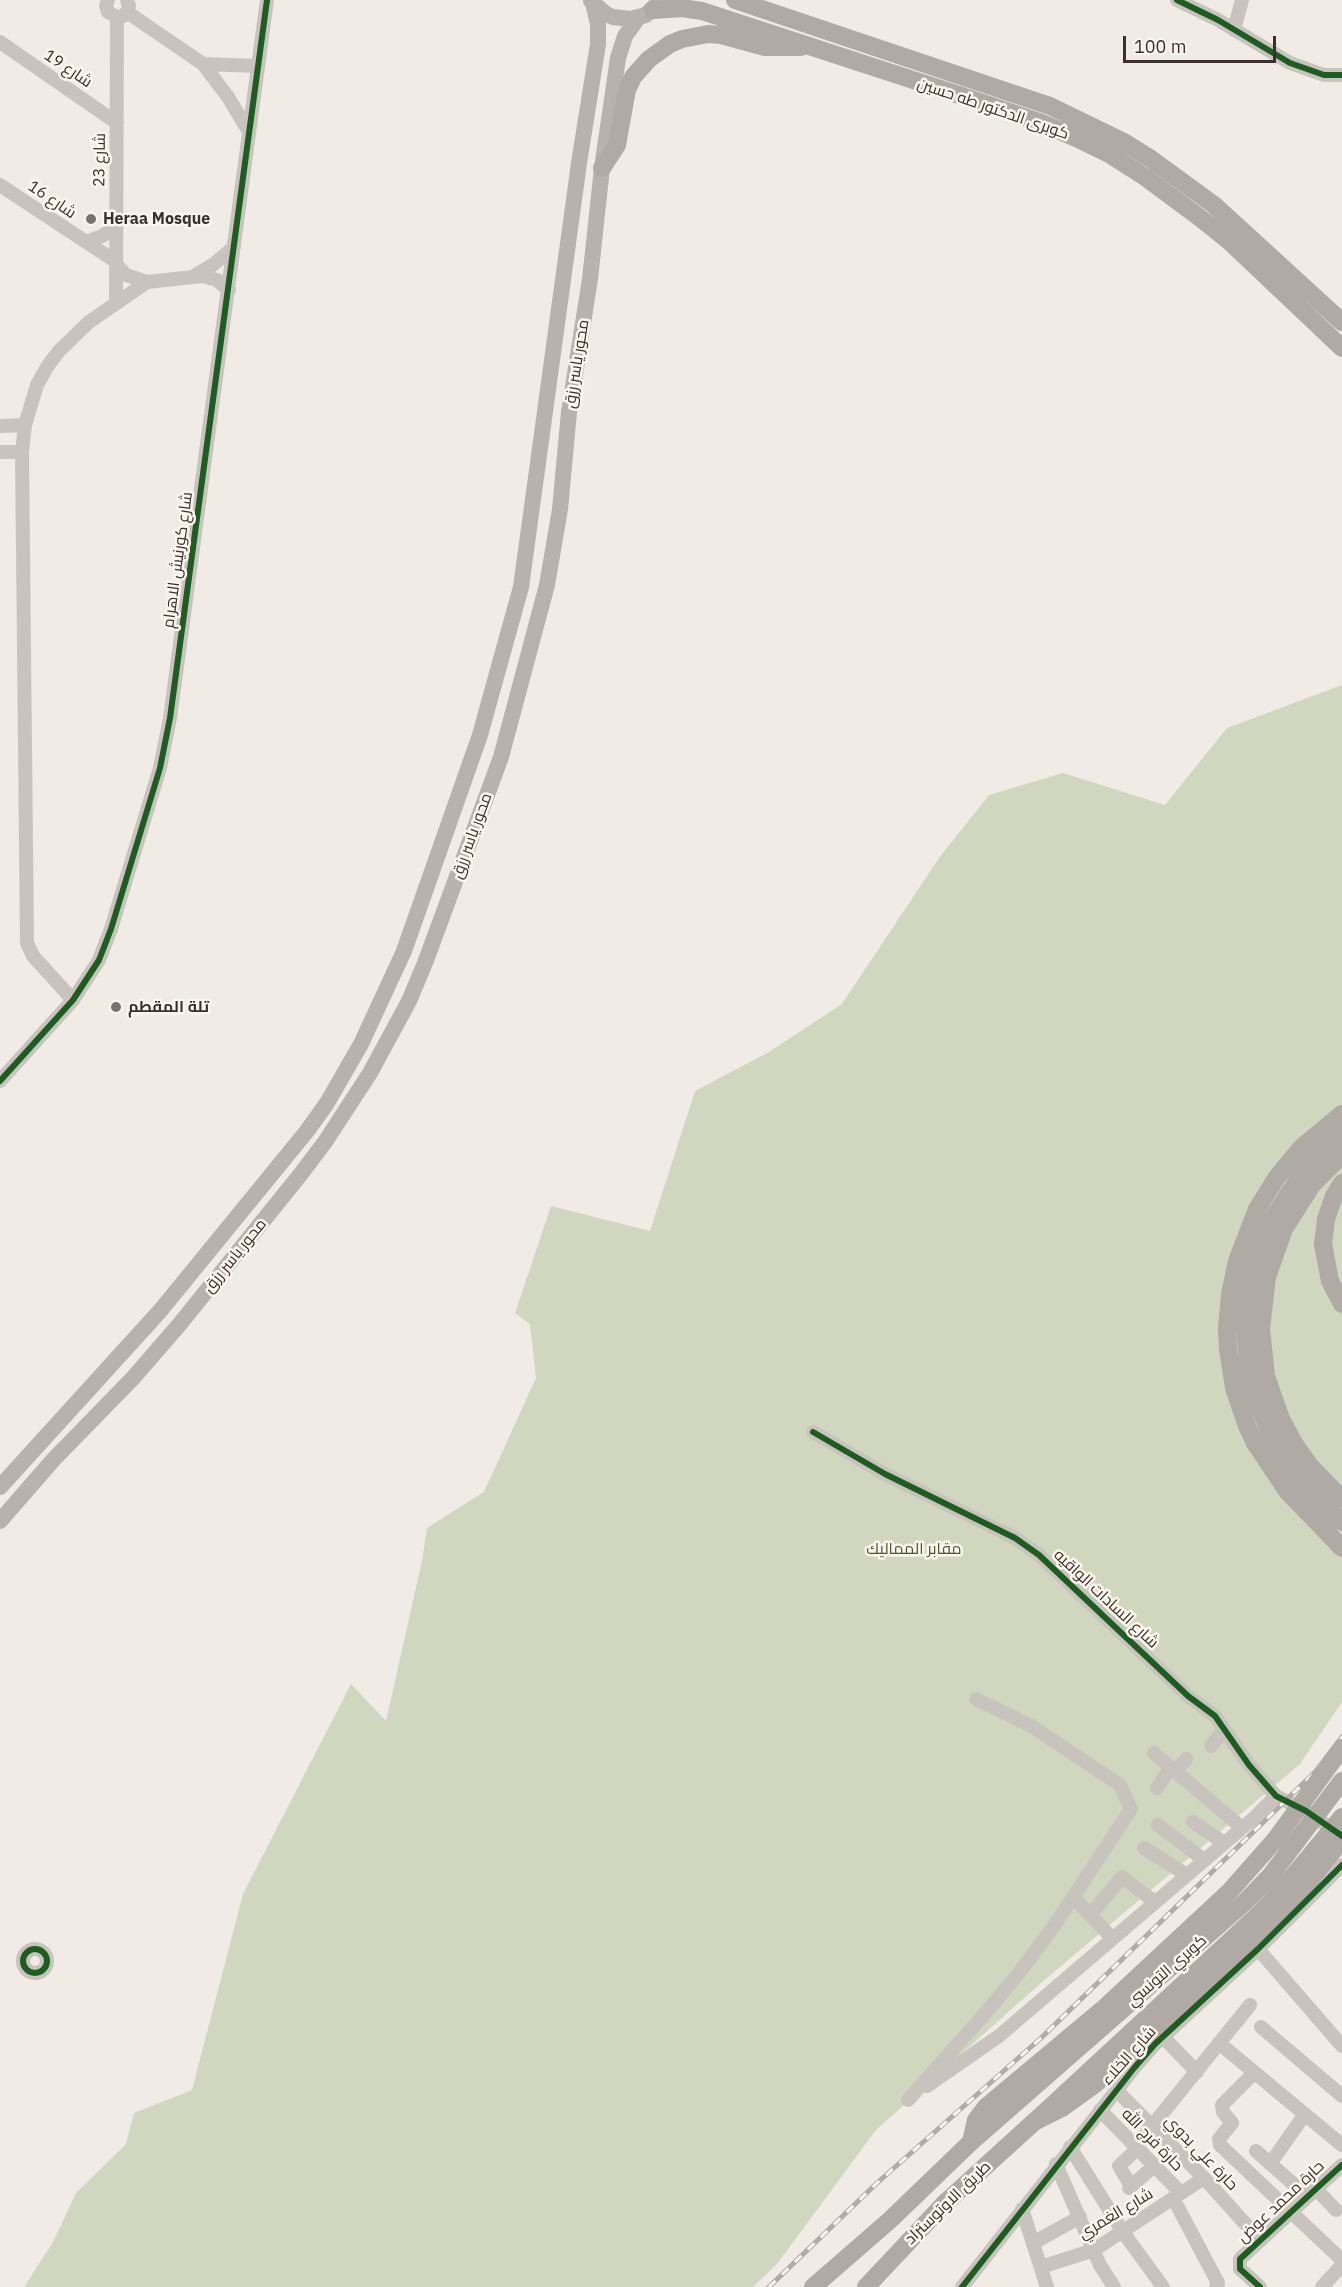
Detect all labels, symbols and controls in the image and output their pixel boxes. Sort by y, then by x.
scale bar [1126,24,1279,62]
text: 100 m [1134,35,1186,58]
street label: شارع 19 [40,46,96,92]
street label: كوبرى الدكتور طه حسين [915,74,1071,144]
street label: شارع 23 [90,133,110,187]
street label: شارع 16 [24,177,80,223]
place label: Heraa Mosque [103,209,210,229]
marker: Heraa Mosque [84,212,98,226]
street label: محور ياسر رزق [560,318,594,410]
street label: شارع كورنيش الاهرام [159,491,197,629]
street label: محور ياسر رزق [448,790,496,882]
place label: تلة المقطم [128,997,209,1017]
marker: تلة المقطم [109,1000,123,1014]
street label: محور ياسر رزق [199,1215,271,1297]
park label: مقابر المماليك [866,1539,962,1559]
street label: شارع السادات الواقيه [1050,1545,1162,1653]
street label: كوبري التونسي [1123,1931,1211,2011]
street label: شارع الخلاء [1098,2023,1160,2089]
street label: حارة فرج الله [1117,2105,1187,2175]
street label: حارة علي بدوي [1160,2111,1242,2195]
street label: طريق الاوتوستراد [901,2157,995,2249]
street label: حارة محمد عوض [1234,2157,1328,2247]
street label: شارع الغمري [1075,2184,1157,2244]

